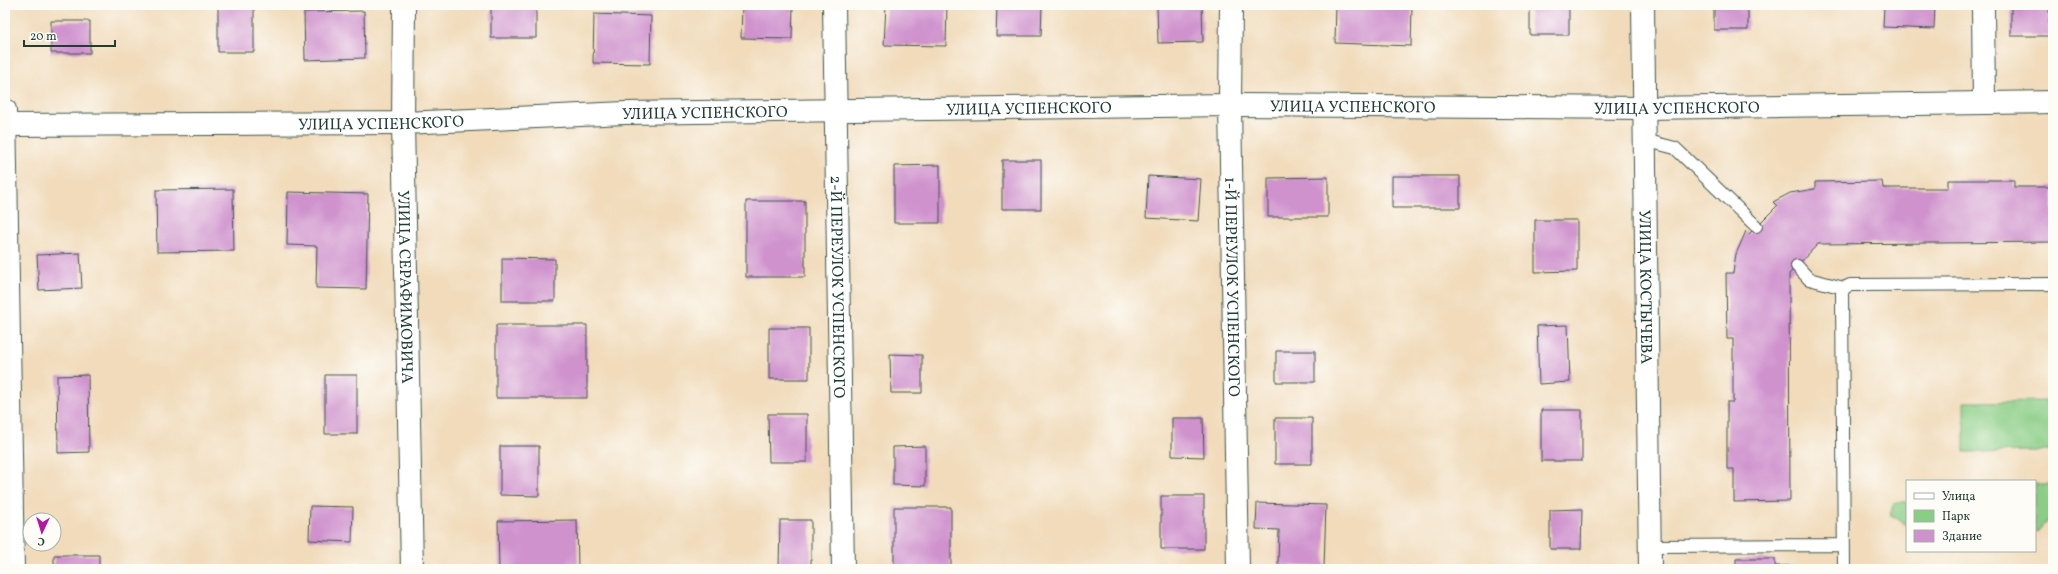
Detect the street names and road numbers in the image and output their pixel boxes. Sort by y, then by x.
street label: УЛИЦА УСПЕНСКОГО [1270,96,1436,119]
street label: УЛИЦА УСПЕНСКОГО [1594,97,1760,121]
street label: УЛИЦА УСПЕНСКОГО [946,98,1112,122]
street label: УЛИЦА УСПЕНСКОГО [622,102,788,126]
street label: УЛИЦА УСПЕНСКОГО [298,111,465,137]
street label: 2-Й ПЕРЕУЛОК УСПЕНСКОГО [824,175,849,399]
street label: 1-Й ПЕРЕУЛОК УСПЕНСКОГО [1218,177,1244,397]
street label: УЛИЦА СЕРАФИМОВИЧА [391,190,417,384]
street label: УЛИЦА КОСТЫЧЕВА [1633,210,1656,364]

